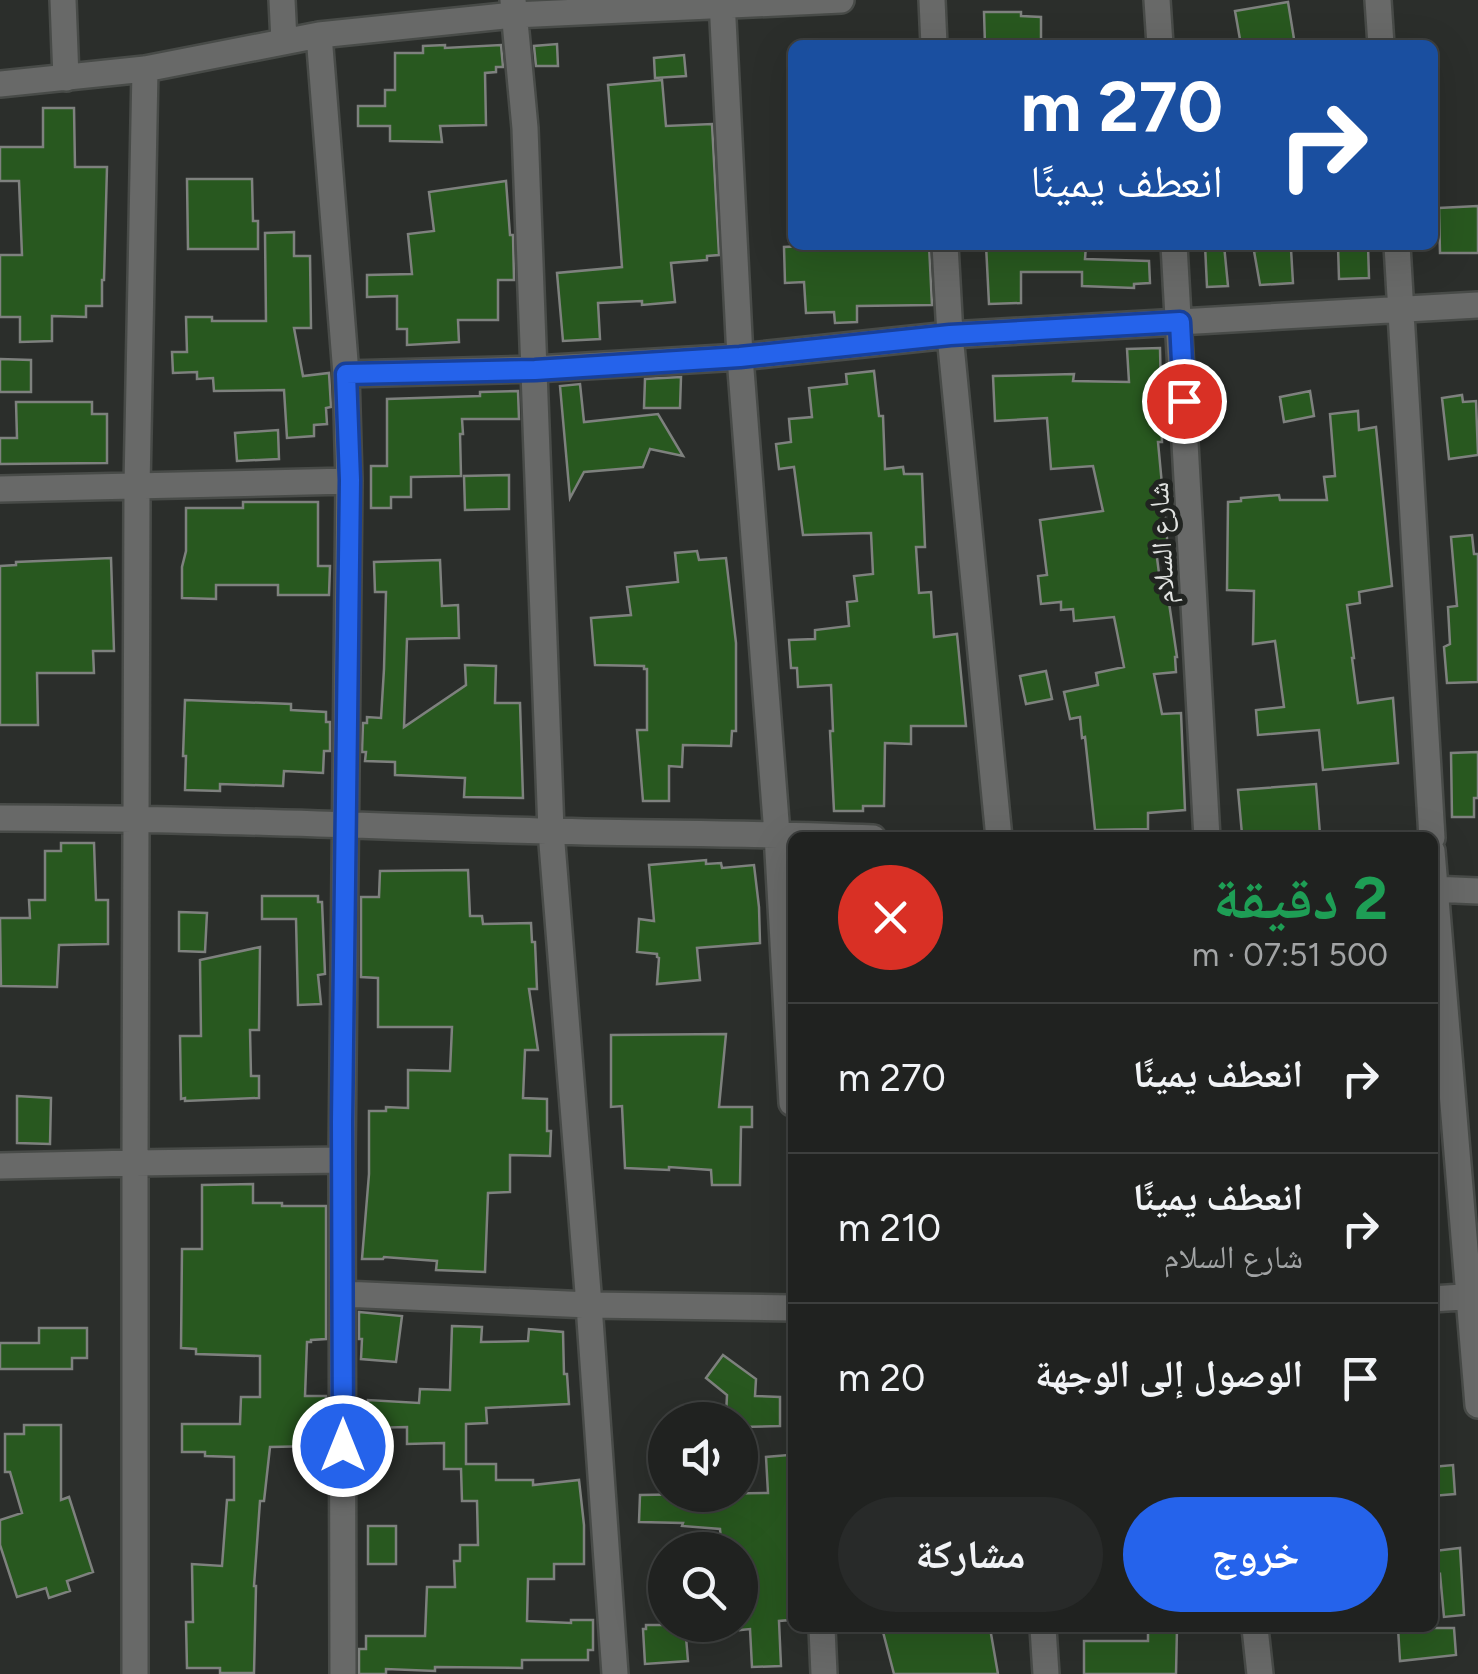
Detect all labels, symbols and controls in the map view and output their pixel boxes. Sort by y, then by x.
text: 270 m [1020,64,1223,149]
icon: right [1258,80,1388,210]
text: انعطف يمينًا [1030,154,1223,208]
pin [1142,359,1227,444]
icon: arrive [1157,374,1212,429]
street label: شارع السلام [1141,481,1183,605]
text: 2 دقيقة [1213,862,1388,934]
button: close [838,865,943,970]
text: 500 m · 07:51 [1192,936,1388,974]
text: انعطف يمينًا [1133,1051,1303,1097]
icon: right [1333,1051,1388,1106]
text: 270 m [838,1055,946,1101]
text: انعطف يمينًا [1133,1174,1303,1220]
icon: right [1333,1201,1388,1256]
text: 210 m [838,1205,941,1251]
text: شارع السلام [1163,1238,1303,1276]
text: الوصول إلى الوجهة [1035,1351,1303,1397]
icon: arrive [1333,1351,1388,1406]
text: 20 m [838,1355,925,1401]
position arrow [291,1394,395,1498]
map controls [648,1402,758,1642]
button: sound [648,1402,758,1512]
button: مشاركة [838,1497,1103,1612]
button: خروج [1123,1497,1388,1612]
button: search [648,1532,758,1642]

